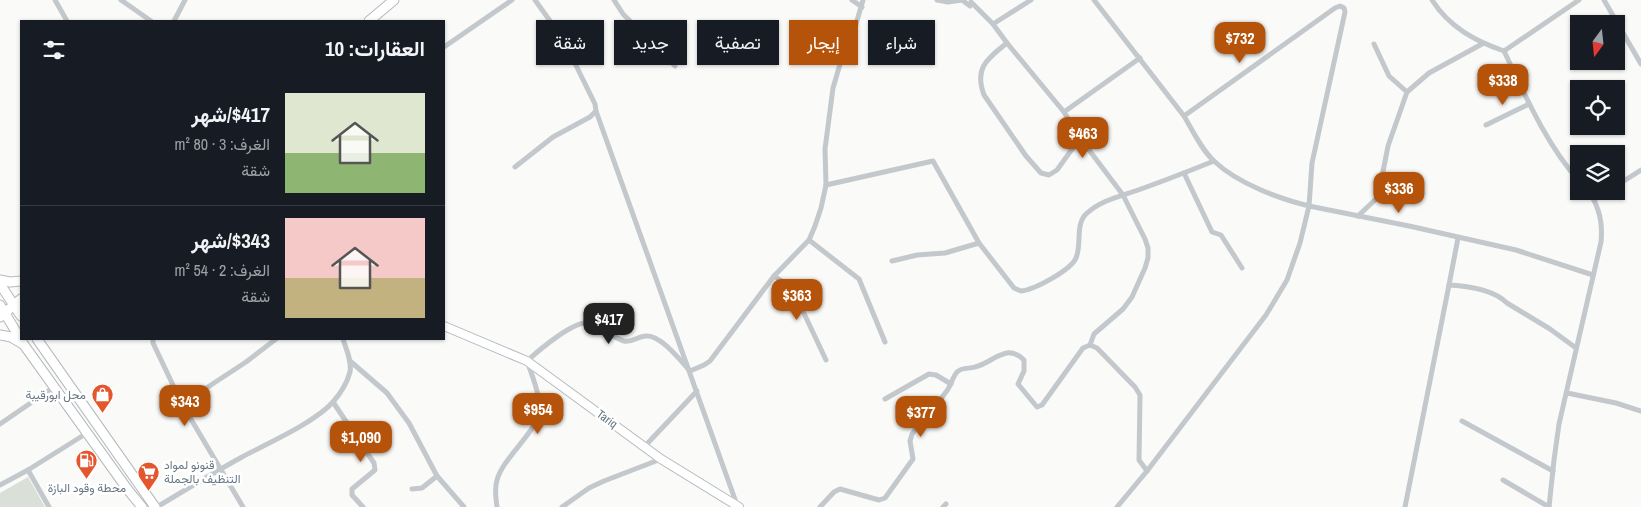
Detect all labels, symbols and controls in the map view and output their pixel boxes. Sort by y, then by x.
north arrow [1570,15,1625,70]
map controls [1570,15,1625,200]
chip: شقة [536,20,604,65]
chip: جديد [614,20,687,65]
chip: تصفية [697,20,779,65]
chip: إيجار [789,20,858,65]
chip: شراء [868,20,935,65]
pin: $732 [1210,22,1270,64]
text: $732 [1225,27,1255,49]
text: العقارات: 10 [325,34,425,63]
icon: filters [40,36,68,64]
pin: $338 [1473,64,1533,106]
text: $338 [1488,69,1518,91]
button: locate [1570,80,1625,135]
text: $417/شهر [191,100,270,129]
icon: home [325,113,385,173]
pin: $463 [1053,116,1113,159]
text: $463 [1068,122,1098,144]
text: الغرف: 3 · 80 m² [174,133,270,155]
button: layers [1570,145,1625,200]
text: شقة [241,159,270,181]
pin: $336 [1369,172,1429,214]
text: $336 [1384,177,1414,199]
text: $343/شهر [191,226,270,255]
icon: home [325,238,385,298]
text: الغرف: 2 · 54 m² [174,259,270,281]
pin: $363 [767,278,827,321]
text: $363 [782,284,812,306]
text: شقة [241,285,270,307]
pin: $417 [579,302,639,345]
text: $417 [594,308,624,330]
shop icon: محل ابورقيبة [90,383,114,414]
pin: $343 [155,384,215,427]
place label: محل ابورقيبة [25,387,86,403]
text: $343 [170,390,200,412]
pin: $954 [508,392,568,435]
pin: $377 [891,396,951,438]
text: $954 [523,398,553,420]
text: $377 [906,401,936,423]
street label: Tariq [593,406,621,432]
pin: $1,090 [320,420,402,463]
text: $1,090 [341,426,381,448]
fuel station icon: محطة وقود البازة [75,449,99,480]
place label: قنونو لمواد التنظيف بالجملة [164,457,240,487]
supermarket icon: قنونو لمواد التنظيف بالجملة [136,460,160,491]
place label: محطة وقود البازة [48,480,126,496]

